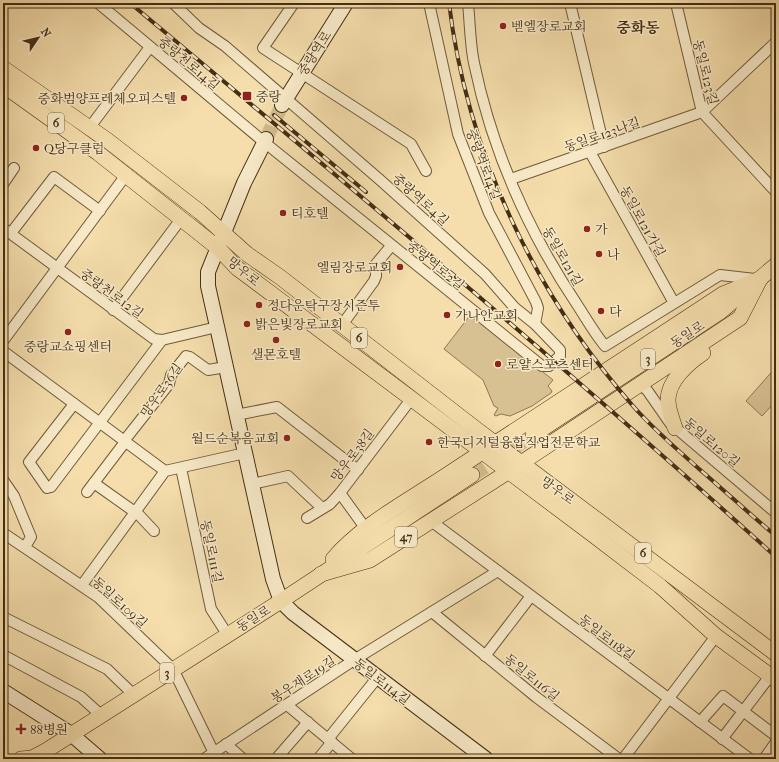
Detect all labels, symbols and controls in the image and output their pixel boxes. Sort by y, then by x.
north arrow [18,18,58,58]
place label: 벧엘장로교회 [511,19,586,34]
district label: 중화동 [616,19,660,37]
marker: 벧엘장로교회 [498,21,508,31]
text: N [38,25,54,40]
street label: 중랑역로 [294,28,335,78]
street label: 중랑천로14길 [155,33,222,93]
street label: 동일로123길 [690,38,721,106]
place label: 중랑 [256,89,282,104]
marker: 중랑 [241,90,253,102]
place label: 중화범양프레체오피스텔 [38,91,176,106]
marker: 중화범양프레체오피스텔 [179,93,189,103]
road number: 6 [48,113,64,133]
street label: 동일로123나길 [562,114,642,154]
street label: 중랑역로14길 [463,126,504,202]
place label: Q당구클럽 [44,141,104,156]
marker: Q당구클럽 [31,143,41,153]
street label: 중랑역로4길 [389,170,452,229]
street label: 동일로121가길 [617,183,668,259]
place label: 티호텔 [291,206,329,221]
marker: 티호텔 [278,208,288,218]
place label: 가 [595,222,608,237]
street label: 동일로121길 [540,224,586,289]
marker: 가 [582,224,592,234]
street label: 중랑역로2길 [404,238,467,293]
place label: 나 [607,247,620,262]
marker: 나 [594,249,604,259]
street label: 망우로 [224,254,263,290]
place label: 엘림장로교회 [317,260,392,275]
marker: 엘림장로교회 [395,262,405,272]
street label: 중랑천로12길 [77,266,146,321]
place label: 정다운탁구장시즌투 [267,298,380,313]
marker: 정다운탁구장시즌투 [254,300,264,310]
place label: 다 [609,304,622,319]
marker: 다 [596,306,606,316]
place label: 가나안교회 [455,308,518,323]
marker: 가나안교회 [442,310,452,320]
place label: 밝은빛장로교회 [255,317,343,332]
street label: 동일로 [667,318,708,351]
marker: 밝은빛장로교회 [242,319,252,329]
marker: 중랑교쇼핑센터 [63,327,73,337]
road number: 6 [351,328,367,348]
marker: 샐몬호텔 [271,335,281,345]
place label: 중랑교쇼핑센터 [24,339,112,354]
place label: 샐몬호텔 [251,347,301,362]
road number: 3 [641,349,655,369]
place label: 로얄스포츠센터 [506,357,594,372]
marker: 로얄스포츠센터 [493,359,503,369]
street label: 망우로36길 [137,360,186,420]
street label: 동일로120길 [681,415,743,470]
street label: 망우로38길 [328,426,377,485]
place label: 월드순복음교회 [191,431,279,446]
marker: 월드순복음교회 [282,433,292,443]
place label: 한국디지털융합직업전문학교 [437,435,601,450]
marker: 한국디지털융합직업전문학교 [424,437,434,447]
street label: 망우로 [538,473,578,508]
street label: 동일로111길 [198,518,226,584]
road number: 47 [395,527,417,547]
road number: 6 [635,543,651,563]
street label: 동일로109길 [89,574,150,631]
street label: 동일로 [233,602,274,635]
street label: 동일로118길 [576,612,638,663]
street label: 동일로116길 [501,651,562,704]
street label: 봉우재로19길 [268,653,338,706]
street label: 동일로114길 [350,655,413,708]
road number: 3 [160,663,174,683]
place label: 88병원 [30,722,68,737]
marker: 88병원 [15,723,27,735]

